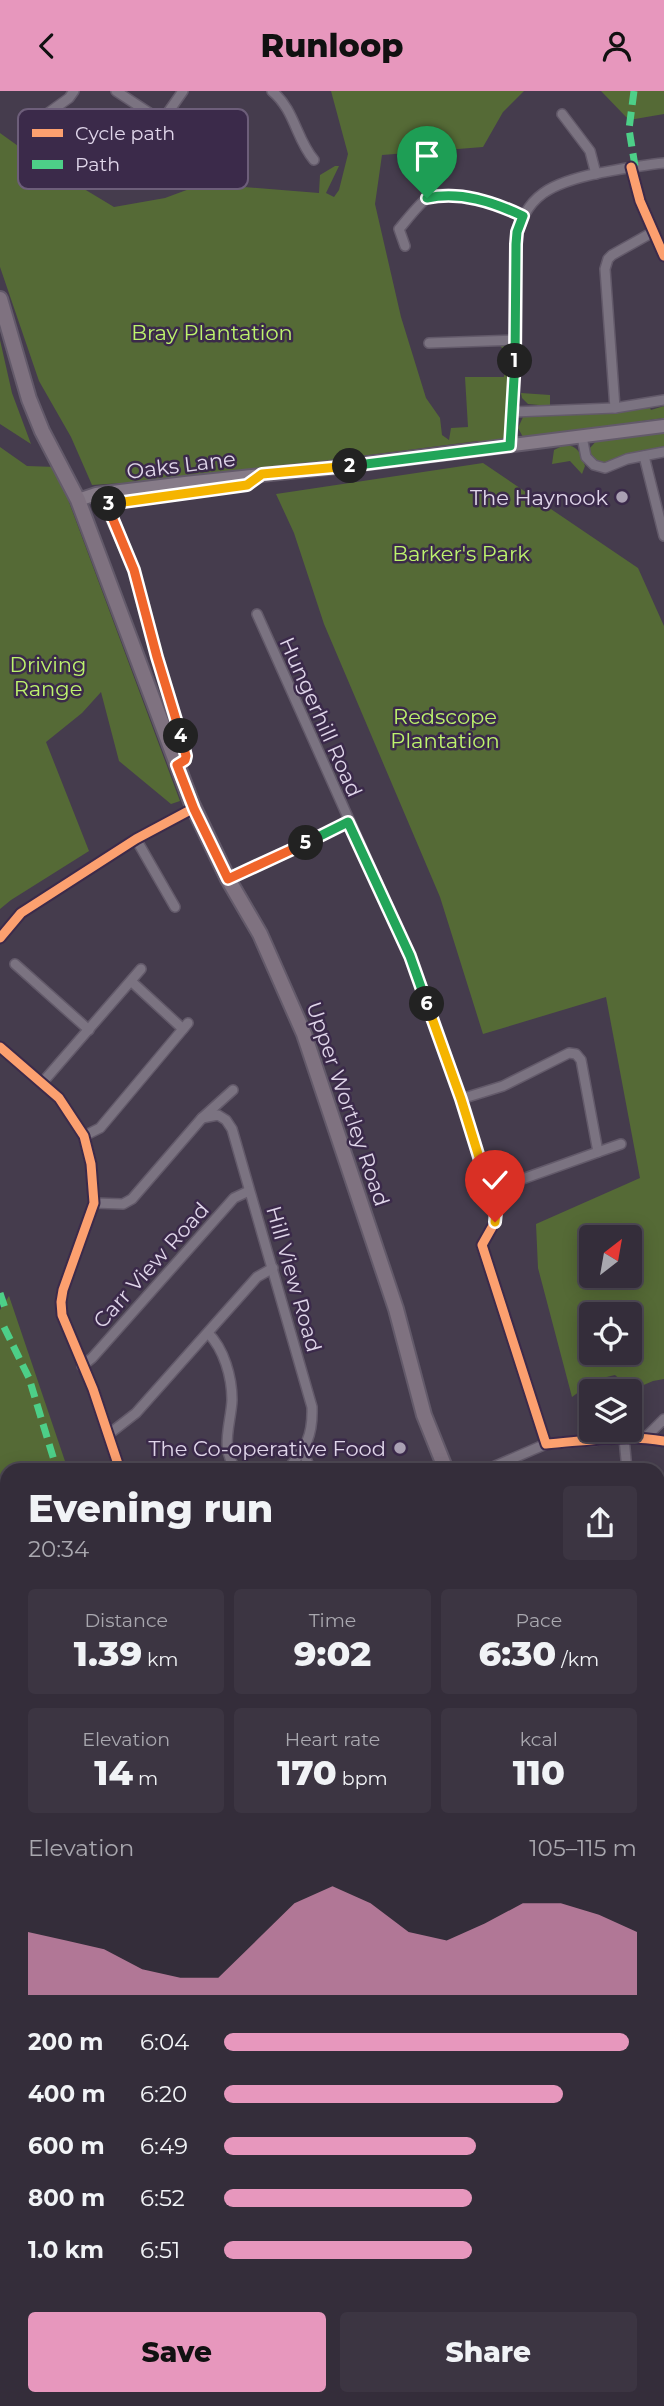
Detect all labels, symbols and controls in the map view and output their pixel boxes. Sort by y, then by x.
text: Runloop [261,26,403,65]
icon: back [28,27,66,65]
icon: person [598,27,636,65]
legend [18,109,248,189]
text: Cycle path [75,122,175,145]
pin [397,126,457,198]
icon: arrive [408,137,446,175]
text: Path [75,153,120,176]
park label: Bray Plantation [131,320,293,345]
pin: 1 [498,343,532,379]
text: 1 [511,349,518,372]
street label: Oaks Lane [125,446,237,484]
pin: 2 [332,449,368,483]
text: 2 [344,454,355,477]
place label: The Haynook [470,485,608,510]
pin: 3 [92,487,126,521]
marker: The Haynook [614,489,630,505]
text: 3 [103,492,114,515]
park label: Barker's Park [392,541,530,566]
street label: Hungerhill Road [275,633,367,801]
park label: Driving Range [10,652,86,701]
park label: Redscope Plantation [390,704,500,753]
pin: 4 [164,719,198,753]
text: 4 [174,724,187,747]
pin: 5 [288,825,324,861]
text: 5 [300,831,311,854]
pin: 6 [410,986,444,1021]
text: 6 [420,992,433,1015]
street label: Upper Wortley Road [301,999,395,1209]
pin [465,1150,525,1222]
icon: check [476,1161,514,1199]
street label: Carr View Road [88,1197,214,1333]
street label: Hill View Road [261,1203,327,1355]
north arrow [579,1225,642,1288]
map controls [579,1225,642,1442]
button: locate [579,1302,642,1365]
button: layers [579,1379,642,1442]
place label: The Co-operative Food [149,1436,386,1461]
marker: The Co-operative Food [392,1440,408,1456]
text: Evening run [28,1485,273,1532]
button: share [563,1486,637,1560]
text: 20:34 [28,1535,89,1563]
text: Distance [84,1609,168,1632]
text: Time [309,1609,356,1632]
text: Pace [516,1609,562,1632]
text: 1.39 [74,1632,142,1675]
text: 9:02 [294,1632,371,1675]
text: 6:30 [479,1632,556,1675]
text: km [142,1648,178,1671]
text: /km [556,1648,599,1671]
text: Elevation [82,1728,170,1751]
text: Heart rate [285,1728,380,1751]
text: kcal [520,1728,558,1751]
text: 14 [94,1751,133,1794]
text: 170 [277,1751,337,1794]
text: 110 [513,1751,565,1794]
text: m [133,1767,158,1790]
text: bpm [337,1767,388,1790]
text: Elevation [28,1834,134,1862]
text: 105–115 m [529,1834,637,1862]
text: 200 m [28,2028,103,2056]
text: 6:04 [140,2028,189,2056]
text: 400 m [28,2080,106,2108]
text: 6:20 [140,2080,187,2108]
text: 600 m [28,2132,105,2160]
text: 6:49 [140,2132,188,2160]
text: 800 m [28,2184,105,2212]
text: 6:52 [140,2184,185,2212]
text: 1.0 km [28,2236,104,2264]
text: 6:51 [140,2236,180,2264]
button: Save [28,2312,326,2392]
button: Share [340,2312,637,2392]

